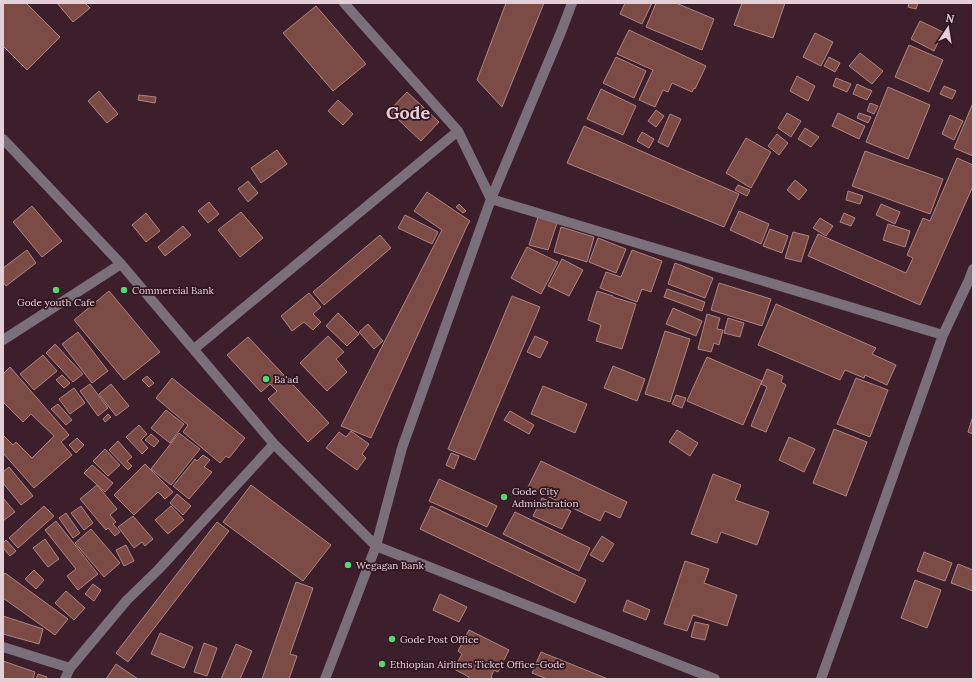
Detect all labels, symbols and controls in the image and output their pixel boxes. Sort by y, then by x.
north arrow [928,8,968,48]
text: N [944,10,956,26]
district label: Gode [386,101,430,124]
place label: Commercial Bank [132,284,214,297]
marker: Gode youth Cafe [51,285,61,295]
marker: Commercial Bank [119,285,129,295]
place label: Gode youth Cafe [17,296,96,309]
place label: Ba'ad [274,373,298,386]
marker: Ba'ad [261,374,271,384]
place label: Gode City Adminstration [511,485,579,510]
marker: Gode City Adminstration [499,492,509,502]
place label: Wegagan Bank [356,559,425,572]
marker: Wegagan Bank [343,560,353,570]
place label: Gode Post Office [400,633,479,646]
marker: Gode Post Office [387,634,397,644]
place label: Ethiopian Airlines Ticket Office-Gode [390,658,565,671]
marker: Ethiopian Airlines Ticket Office-Gode [377,659,387,669]

